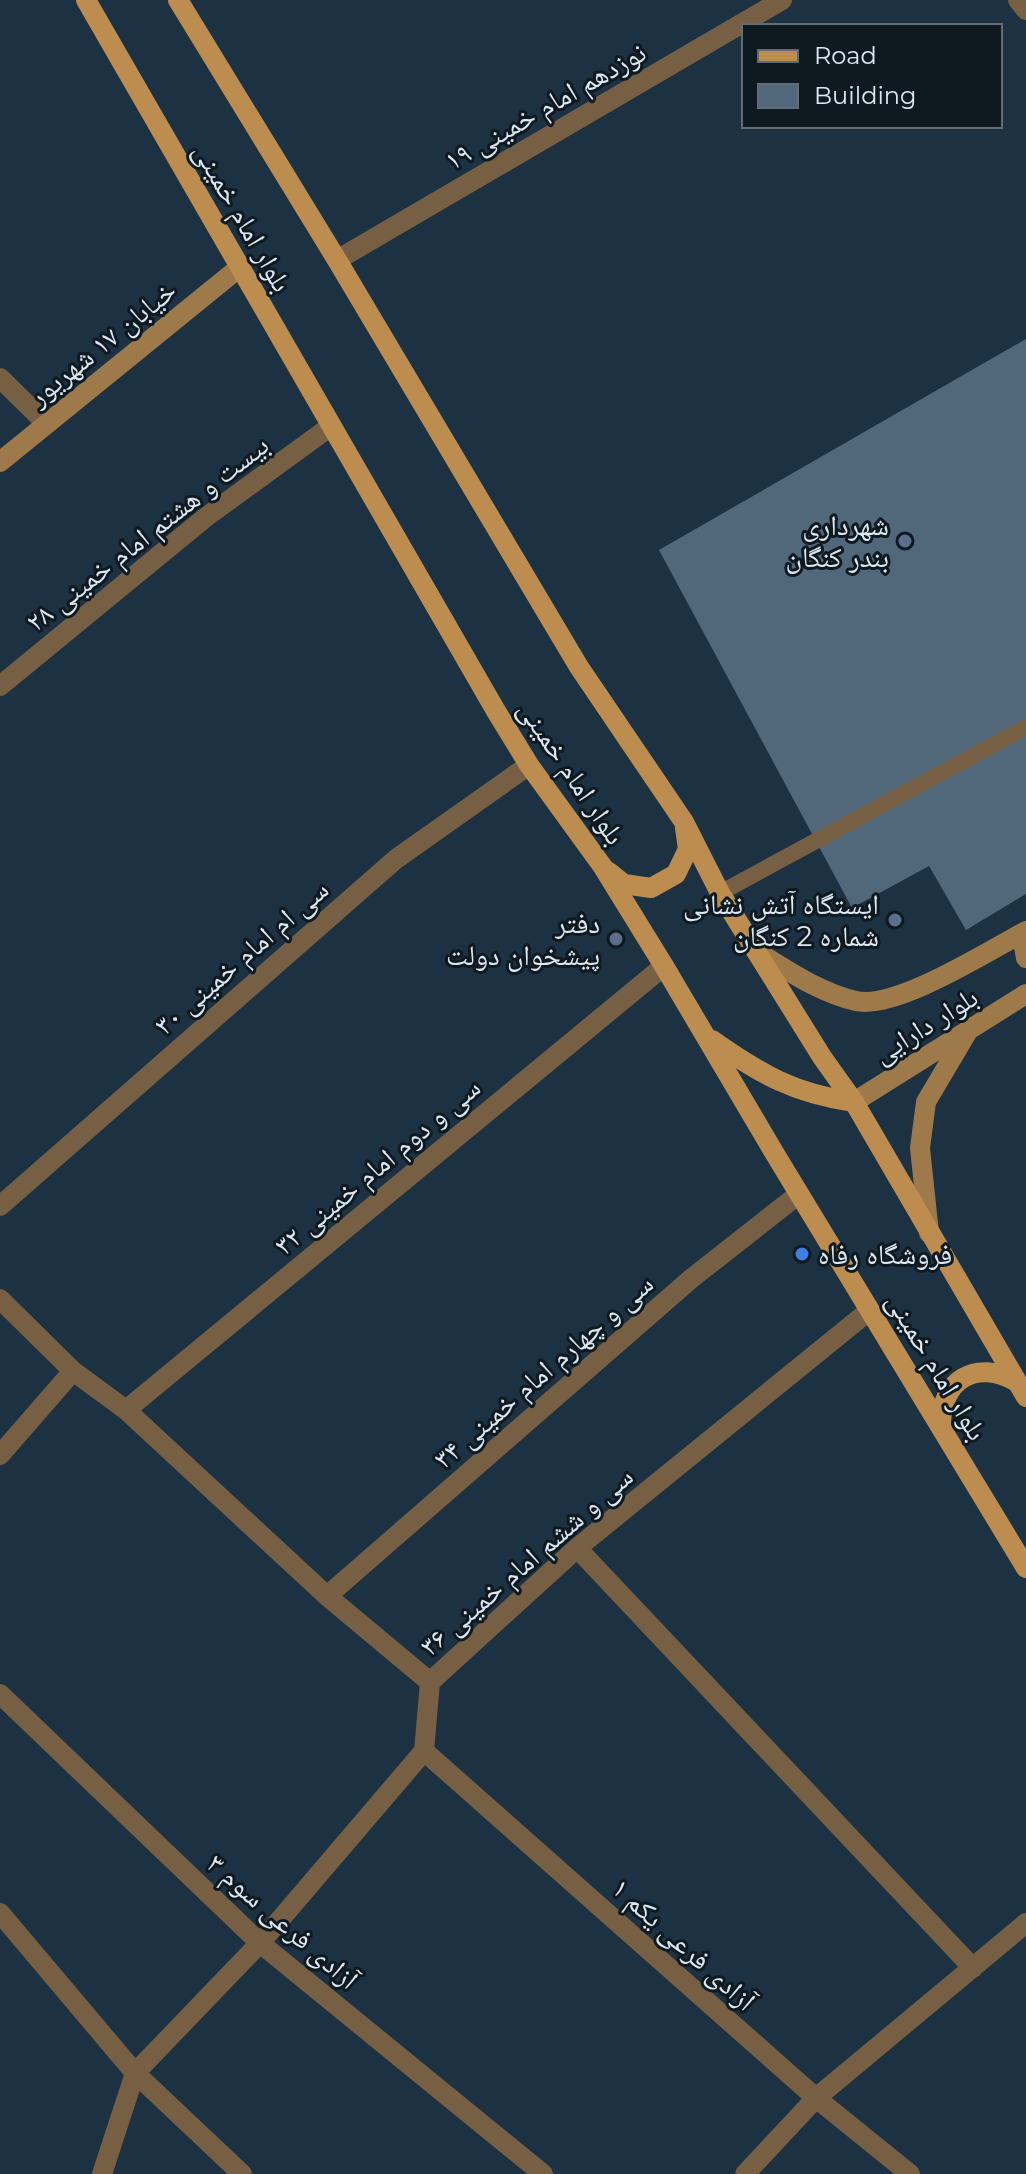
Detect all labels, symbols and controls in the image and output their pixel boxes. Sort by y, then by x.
legend [742,24,1002,128]
street label: نوزدهم امام خمینی ۱۹ [438,35,653,179]
text: Road [814,41,877,70]
text: Building [814,81,917,110]
street label: بلوار امام خمینی [185,136,299,299]
street label: خیابان ۱۷ شهریور [21,273,183,413]
street label: بیست و هشتم امام خمینی ۲۸ [19,428,276,640]
place label: شهرداری بندر کنگان [786,508,889,574]
marker: شهرداری بندر کنگان [896,532,914,550]
street label: بلوار امام خمینی [510,693,633,852]
street label: سی ام امام خمینی ۳۰ [147,872,336,1043]
place label: ایستگاه آتش نشانی شماره 2 کنگان [683,887,879,953]
place label: دفتر پیشخوان دولت [446,906,600,972]
marker: ایستگاه آتش نشانی شماره 2 کنگان [886,911,904,929]
marker: دفتر پیشخوان دولت [607,930,625,948]
street label: بلوار دارایی [866,980,984,1071]
street label: سی و دوم امام خمینی ۳۲ [267,1070,488,1263]
place label: فروشگاه رفاه [818,1237,952,1271]
marker: فروشگاه رفاه [793,1245,811,1263]
street label: سی و چهارم امام خمینی ۳۴ [426,1266,661,1477]
street label: بلوار امام خمینی [878,1286,995,1447]
street label: سی و ششم امام خمینی ۳۶ [412,1459,641,1664]
street label: آزادی فرعی سوم ۳ [199,1846,366,1998]
street label: آزادی فرعی یکم ۱ [604,1871,763,2019]

